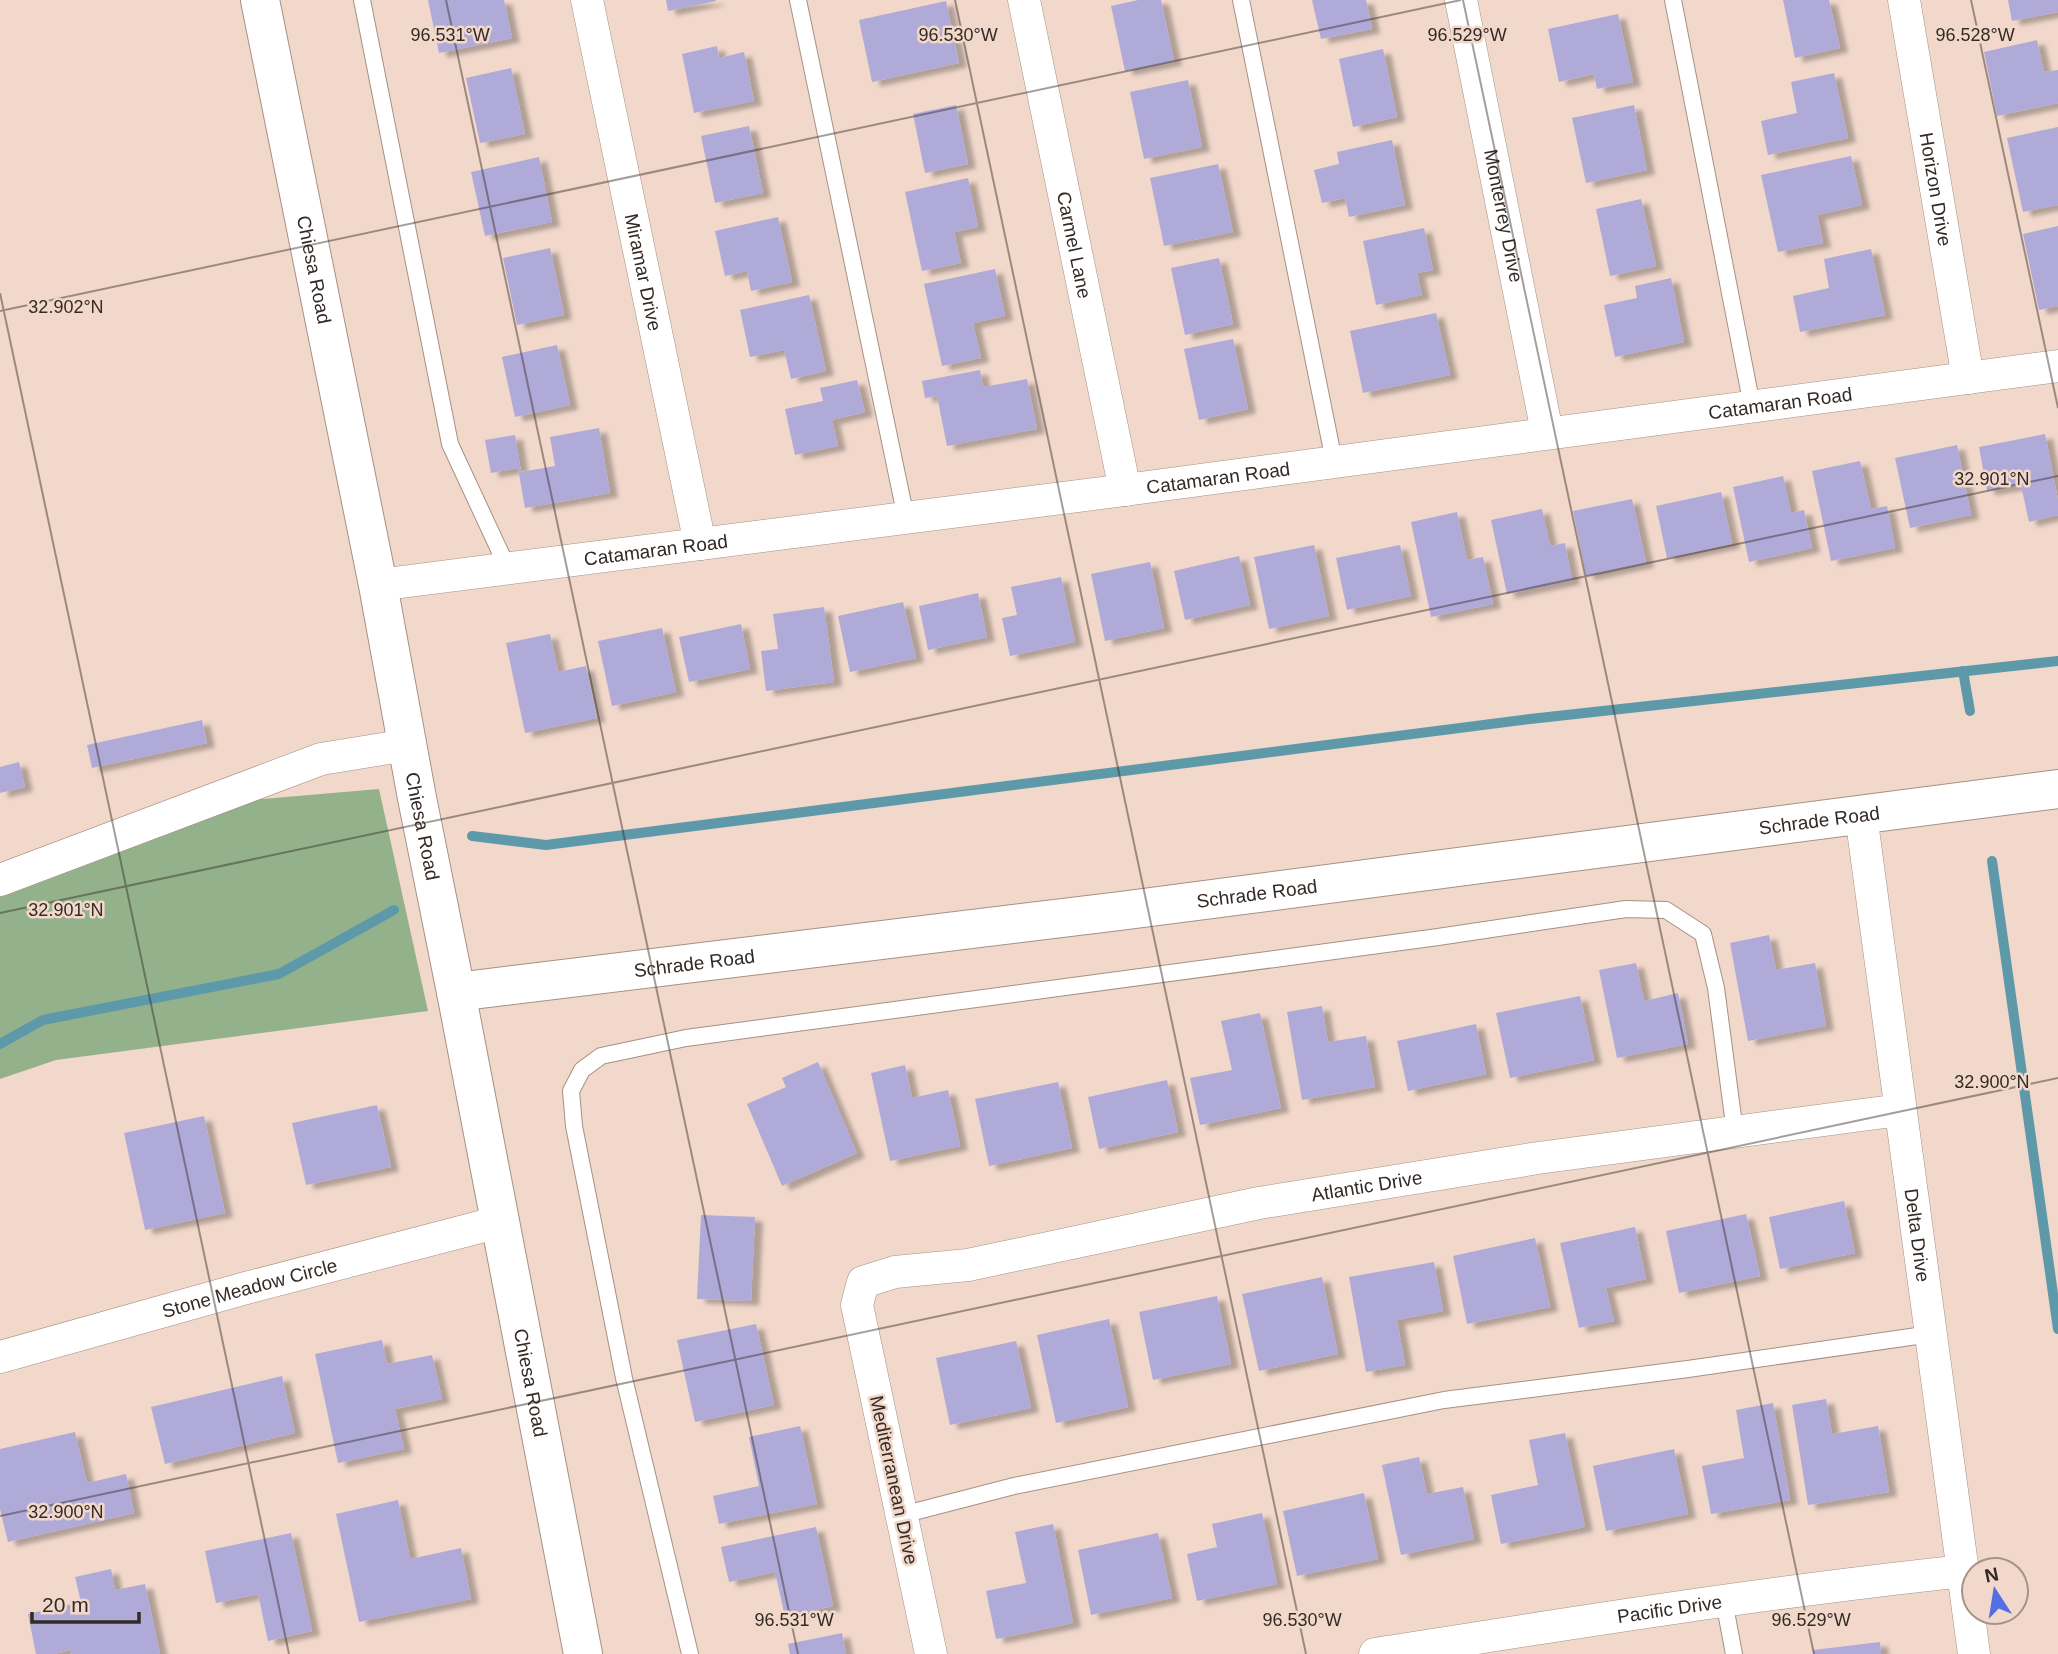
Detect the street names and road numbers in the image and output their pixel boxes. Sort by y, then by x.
street label: Horizon Drive [1916,131,1956,248]
street label: Monterrey Drive [1480,147,1527,284]
street label: Carmel Lane [1053,189,1096,300]
street label: Miramar Drive [621,212,666,333]
street label: Chiesa Road [293,214,336,326]
street label: Catamaran Road [1707,383,1853,423]
street label: Catamaran Road [1145,458,1291,498]
street label: Catamaran Road [583,530,729,569]
street label: Chiesa Road [402,770,444,882]
street label: Schrade Road [1758,802,1881,838]
street label: Schrade Road [1195,875,1319,911]
street label: Schrade Road [633,945,756,981]
street label: Atlantic Drive [1310,1166,1424,1205]
street label: Delta Drive [1901,1187,1934,1283]
street label: Stone Meadow Circle [160,1254,339,1322]
street label: Chiesa Road [510,1327,552,1439]
street label: Mediterranean Drive [866,1394,922,1566]
street label: Pacific Drive [1616,1591,1723,1627]

